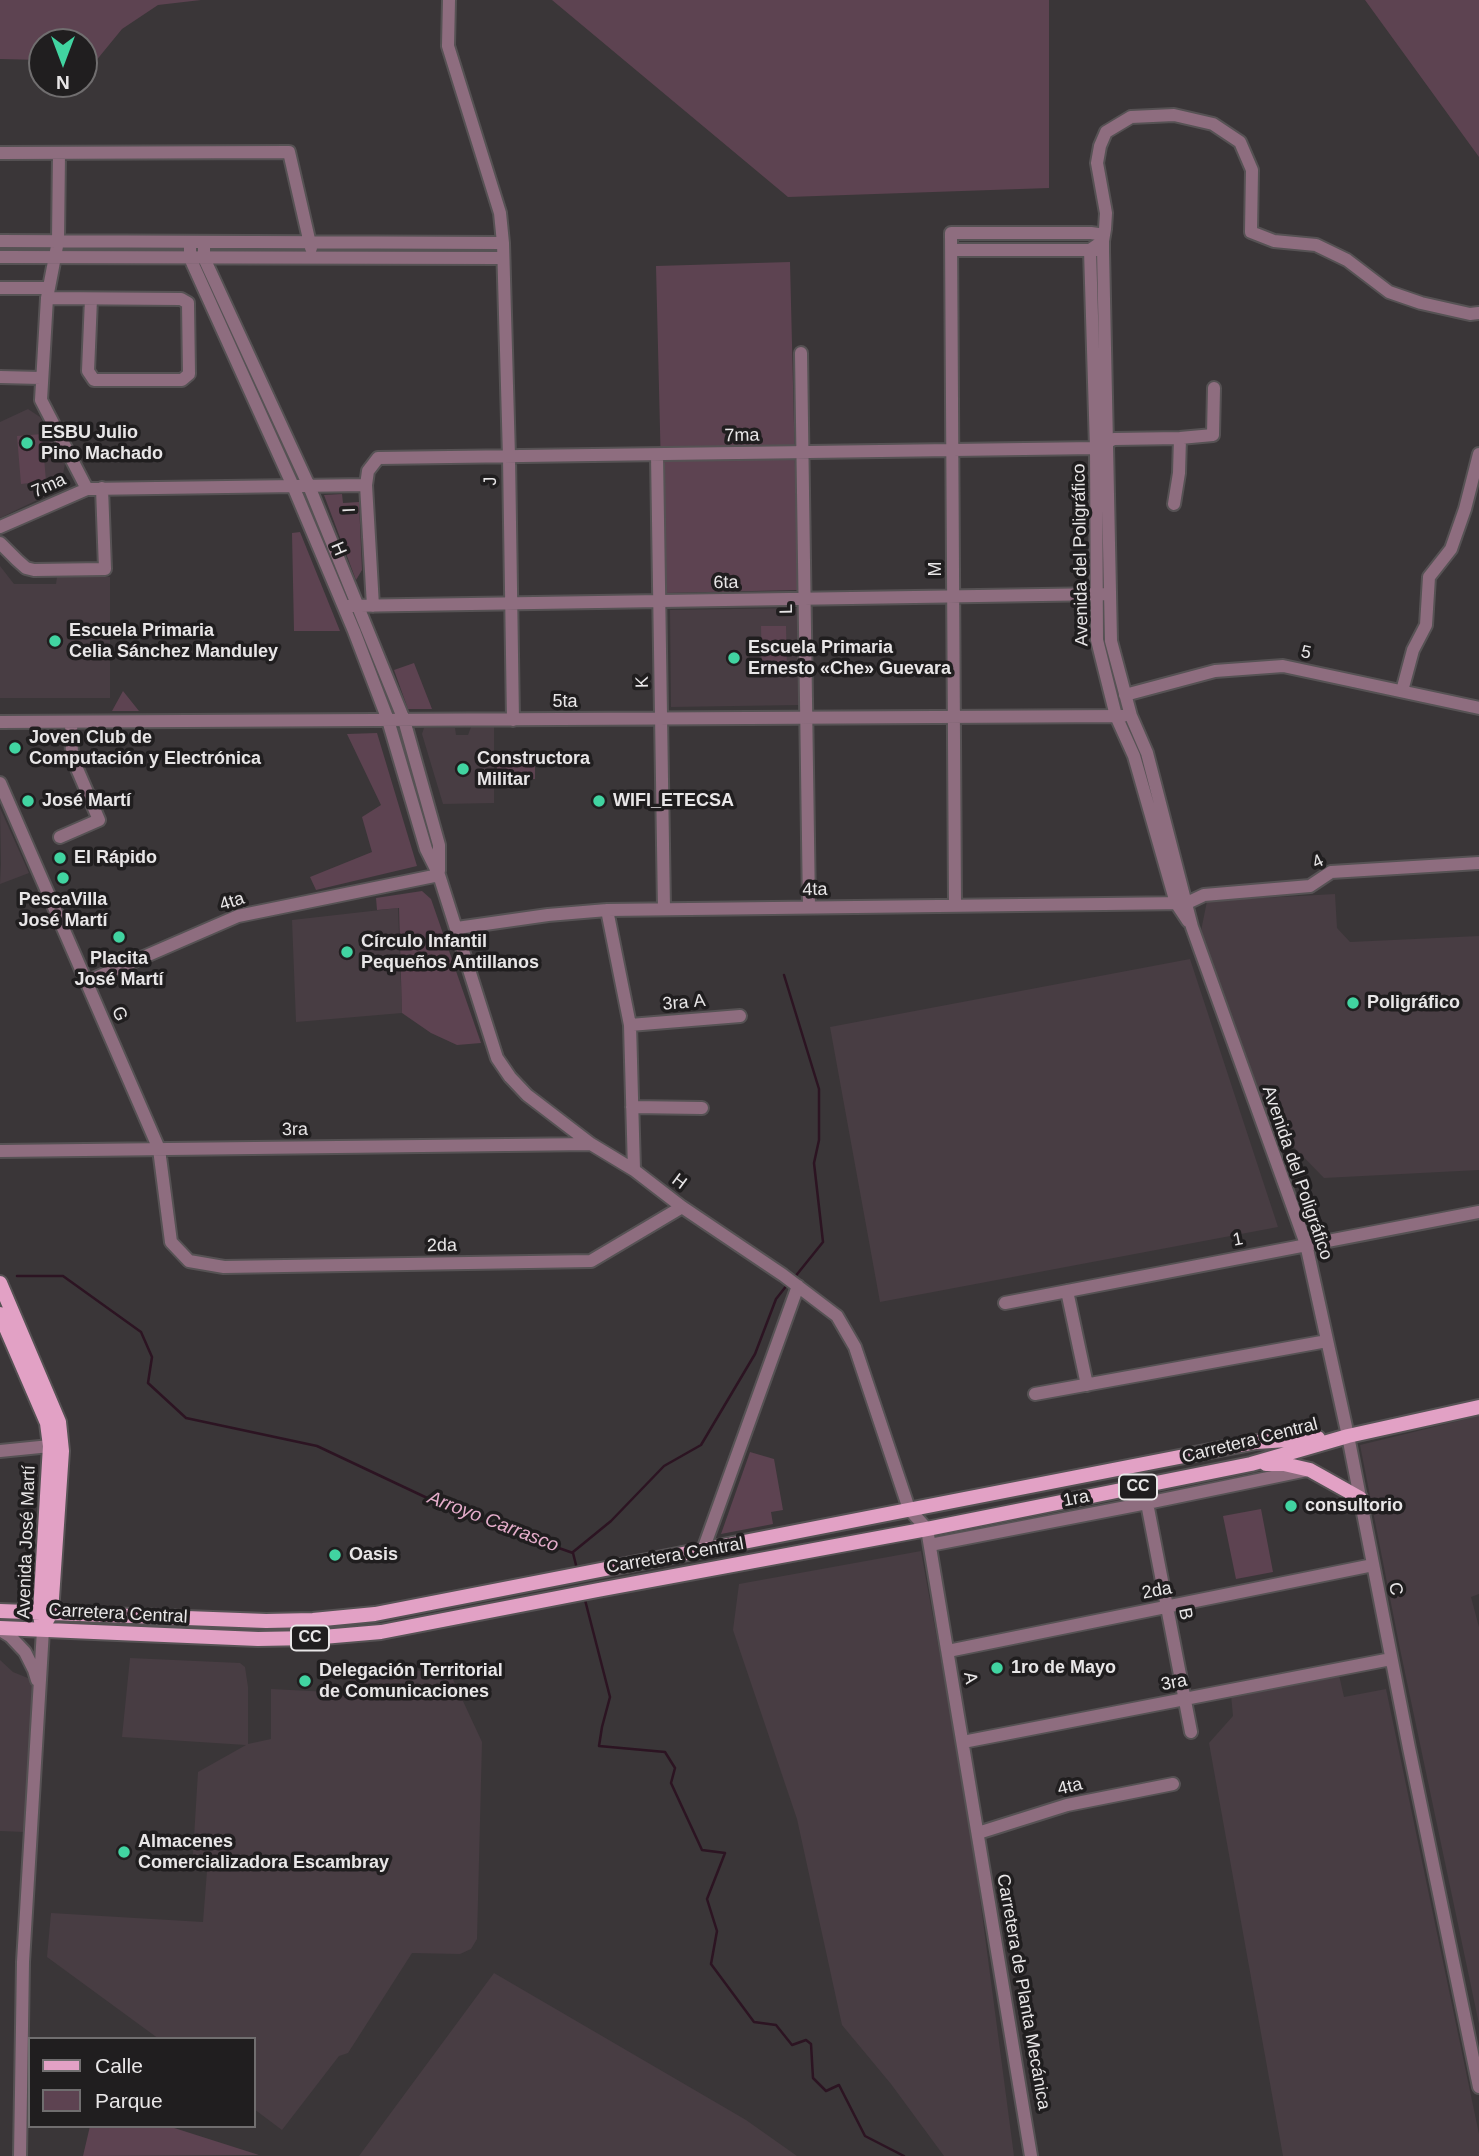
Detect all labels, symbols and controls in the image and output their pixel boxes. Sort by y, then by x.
north arrow [28,28,98,98]
text: N [56,72,70,93]
place label: ESBU Julio Pino Machado [41,422,163,464]
street label: 7ma [724,425,760,447]
marker: ESBU Julio Pino Machado [19,435,35,451]
street label: Avenida del Poligráfico [1069,463,1093,647]
street label: 7ma [29,469,69,503]
street label: J [480,476,502,486]
street label: I [339,507,361,513]
street label: H [326,539,350,559]
street label: M [925,562,947,576]
street label: 6ta [713,572,739,594]
street label: L [776,604,798,614]
place label: Escuela Primaria Celia Sánchez Manduley [69,620,278,662]
marker: Escuela Primaria Celia Sánchez Manduley [47,633,63,649]
place label: Escuela Primaria Ernesto «Che» Guevara [748,637,951,680]
street label: 5 [1299,641,1313,665]
marker: Escuela Primaria Ernesto «Che» Guevara [726,650,742,666]
street label: K [632,676,654,688]
street label: 5ta [552,691,578,713]
place label: Joven Club de Computación y Electrónica [29,727,261,770]
marker: Joven Club de Computación y Electrónica [7,740,23,756]
place label: Constructora Militar [477,748,590,790]
marker: Constructora Militar [455,761,471,777]
place label: José Martí [42,790,131,812]
place label: WIFI_ETECSA [613,790,734,812]
marker: José Martí [20,793,36,809]
marker: WIFI_ETECSA [591,793,607,809]
place label: El Rápido [74,847,157,869]
marker: El Rápido [52,850,68,866]
street label: 4 [1309,850,1327,874]
marker: PescaVilla José Martí [55,870,71,886]
street label: 4ta [802,879,828,901]
street label: 4ta [217,888,247,916]
place label: PescaVilla José Martí [18,889,108,932]
marker: Placita José Martí [111,929,127,945]
place label: Círculo Infantil Pequeños Antillanos [361,931,539,974]
marker: Círculo Infantil Pequeños Antillanos [339,944,355,960]
place label: Placita José Martí [74,948,164,990]
street label: 3ra A [662,990,706,1016]
place label: Poligráfico [1367,992,1460,1014]
marker: Poligráfico [1345,995,1361,1011]
street label: G [106,1003,132,1025]
street label: Avenida del Poligráfico [1257,1083,1337,1263]
street label: 3ra [282,1119,308,1141]
street label: H [667,1169,691,1195]
street label: 1 [1231,1228,1245,1252]
street label: 2da [427,1235,457,1257]
street label: Carretera Central [1180,1414,1320,1468]
street label: Avenida José Martí [14,1465,40,1619]
road number: CC [1119,1474,1157,1499]
street label: 1ra [1061,1486,1091,1512]
water label: Arroyo Carrasco [424,1487,562,1557]
place label: consultorio [1305,1495,1403,1517]
marker: consultorio [1283,1498,1299,1514]
street label: Carretera Central [605,1533,745,1579]
place label: Oasis [349,1544,398,1566]
marker: Oasis [327,1547,343,1563]
street label: 2da [1140,1578,1174,1604]
street label: C [1383,1581,1407,1597]
street label: Carretera Central [48,1600,188,1628]
street label: B [1173,1606,1197,1622]
road number: CC [291,1626,329,1650]
place label: 1ro de Mayo [1011,1657,1116,1679]
place label: Delegación Territorial de Comunicaciones [319,1660,503,1702]
marker: 1ro de Mayo [989,1660,1005,1676]
street label: A [958,1670,982,1686]
street label: 3ra [1159,1670,1189,1696]
marker: Delegación Territorial de Comunicaciones [297,1673,313,1689]
street label: 4ta [1055,1774,1085,1800]
place label: Almacenes Comercializadora Escambray [138,1831,389,1874]
marker: Almacenes Comercializadora Escambray [116,1844,132,1860]
street label: Carretera de Planta Mecánica [992,1872,1054,2112]
legend [28,2037,256,2128]
text: Calle [95,2054,143,2077]
text: Parque [95,2089,163,2112]

